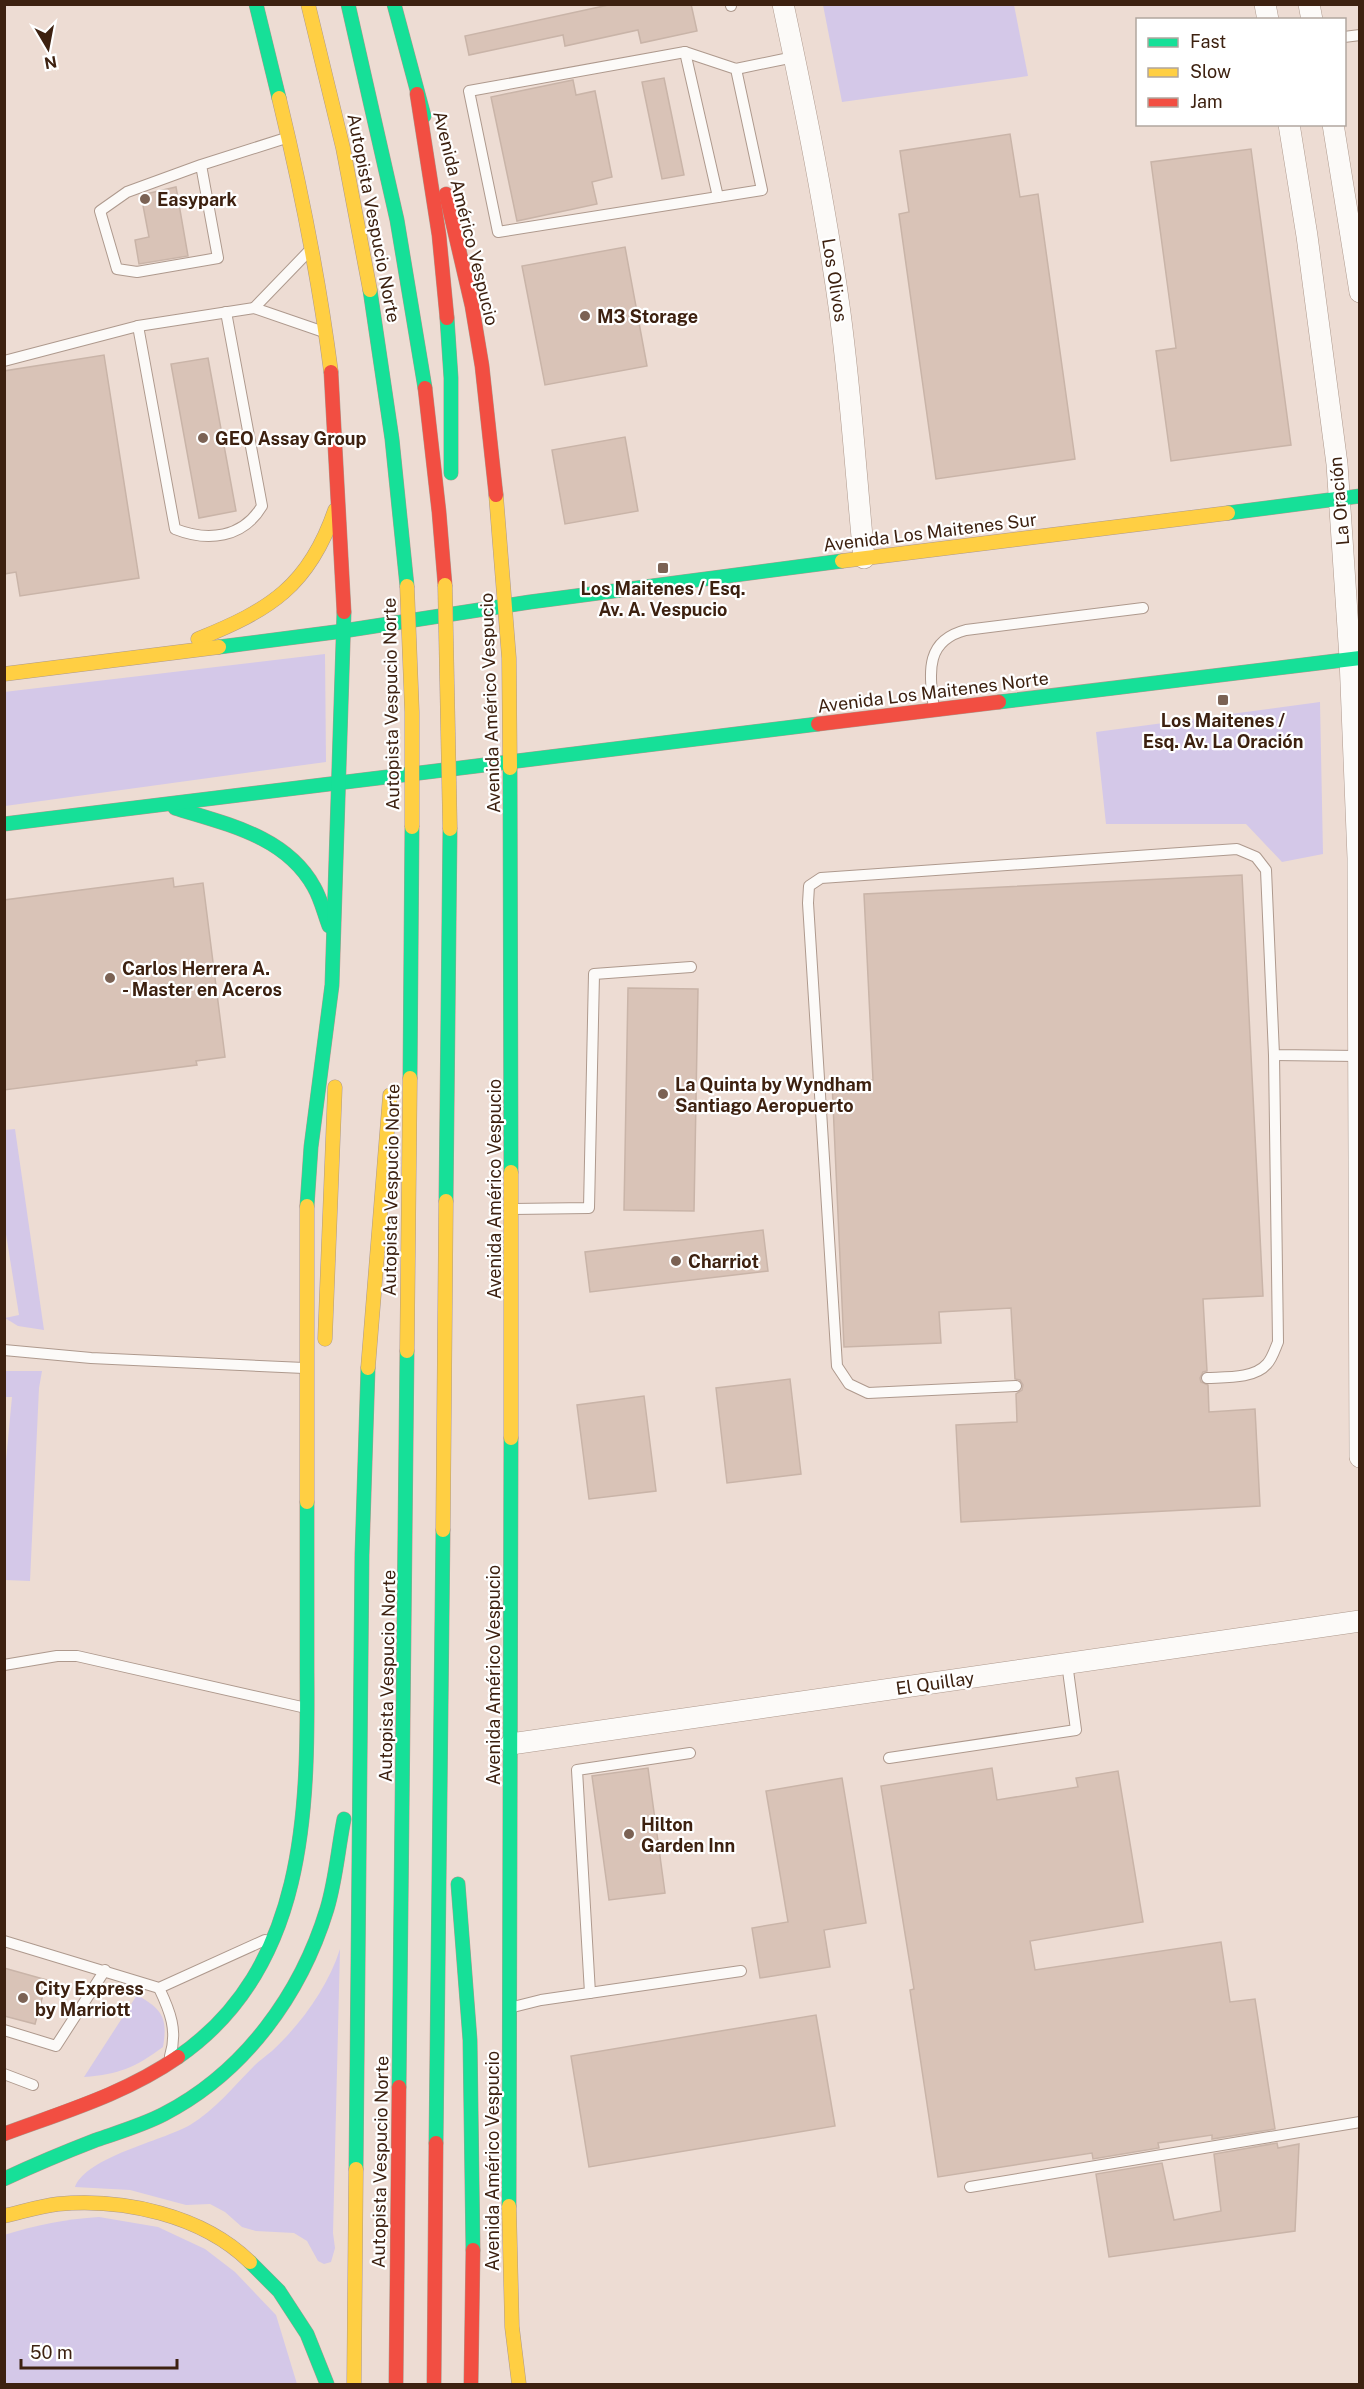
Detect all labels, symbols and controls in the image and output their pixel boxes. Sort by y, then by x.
north arrow [18,18,78,78]
legend [1136,18,1346,126]
text: Fast [1190,31,1226,52]
text: N [43,52,58,73]
text: Slow [1190,61,1231,82]
text: Jam [1190,91,1223,112]
street label: Avenida Américo Vespucio [429,109,503,327]
street label: Autopista Vespucio Norte [343,112,405,324]
place label: Easypark [157,189,238,210]
marker: Easypark [138,192,152,206]
street label: Los Olivos [818,237,852,323]
place label: M3 Storage [597,306,698,327]
marker: M3 Storage [578,309,592,323]
place label: GEO Assay Group [215,428,367,449]
marker: GEO Assay Group [196,431,210,445]
street label: La Oración [1325,456,1353,546]
street label: Avenida Los Maitenes Sur [822,508,1038,556]
marker: Los Maitenes / Esq. Av. A. Vespucio [656,561,670,575]
place label: Los Maitenes / Esq. Av. A. Vespucio [580,578,746,620]
street label: Avenida Américo Vespucio [476,592,504,814]
street label: Autopista Vespucio Norte [379,598,403,810]
street label: Avenida Los Maitenes Norte [816,667,1050,717]
marker: Los Maitenes / Esq. Av. La Oración [1216,693,1230,707]
place label: Los Maitenes / Esq. Av. La Oración [1143,710,1303,752]
place label: Carlos Herrera A. - Master en Aceros [122,958,282,1000]
marker: Carlos Herrera A. - Master en Aceros [103,971,117,985]
place label: La Quinta by Wyndham Santiago Aeropuerto [675,1074,872,1116]
street label: Avenida Américo Vespucio [484,1079,505,1299]
street label: Autopista Vespucio Norte [379,1084,403,1296]
marker: La Quinta by Wyndham Santiago Aeropuerto [656,1087,670,1101]
place label: Charriot [688,1251,759,1272]
marker: Charriot [669,1254,683,1268]
street label: Avenida Américo Vespucio [483,1565,504,1785]
street label: Autopista Vespucio Norte [375,1570,399,1782]
street label: El Quillay [894,1667,976,1699]
place label: Hilton Garden Inn [641,1814,735,1856]
marker: Hilton Garden Inn [622,1827,636,1841]
place label: City Express by Marriott [35,1978,144,2020]
marker: City Express by Marriott [16,1991,30,2005]
street label: Avenida Américo Vespucio [482,2051,503,2271]
street label: Autopista Vespucio Norte [368,2056,392,2268]
scale bar [21,2332,177,2370]
text: 50 m [30,2342,73,2363]

